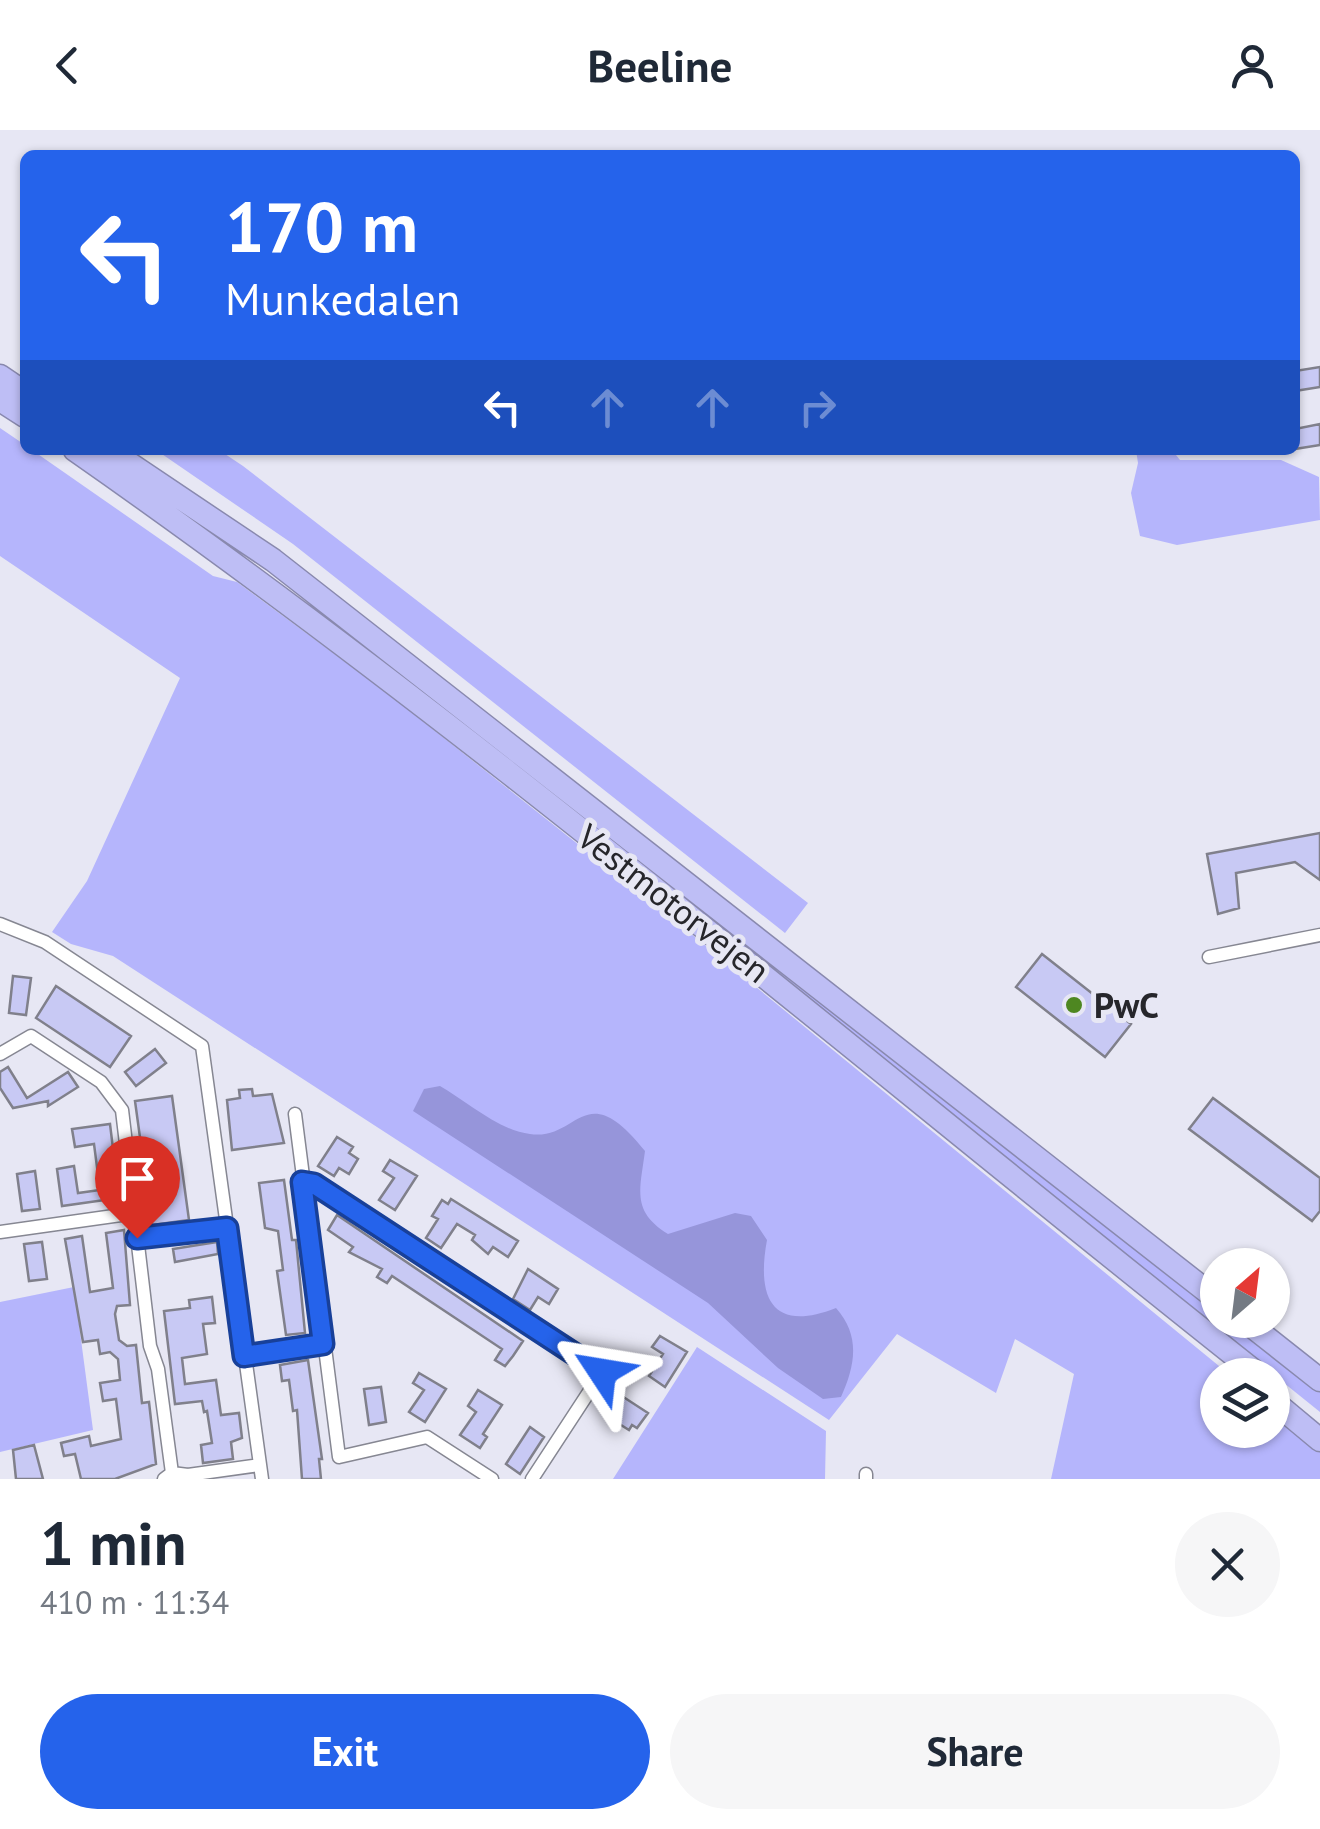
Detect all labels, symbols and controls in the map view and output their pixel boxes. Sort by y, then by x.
text: Beeline [588,36,732,94]
icon: back [40,38,95,93]
icon: person [1225,38,1280,93]
text: 170 m [225,181,418,271]
icon: left [60,190,190,320]
text: Munkedalen [225,269,461,327]
icon: left [475,380,530,435]
icon: ahead [580,380,635,435]
icon: ahead [685,380,740,435]
icon: right [790,380,845,435]
street label: Vestmotorvejen [568,813,780,993]
place label: PwC [1094,982,1159,1028]
marker: PwC [1063,994,1085,1016]
pin [95,1136,180,1239]
icon: arrive [110,1151,165,1206]
north arrow [1200,1248,1290,1338]
map controls [1200,1248,1290,1448]
position arrow [550,1320,654,1424]
button: layers [1200,1358,1290,1448]
text: 1 min [40,1504,186,1582]
button: close [1175,1512,1280,1617]
text: 410 m · 11:34 [40,1581,229,1623]
button: Exit [40,1694,650,1809]
button: Share [670,1694,1280,1809]

